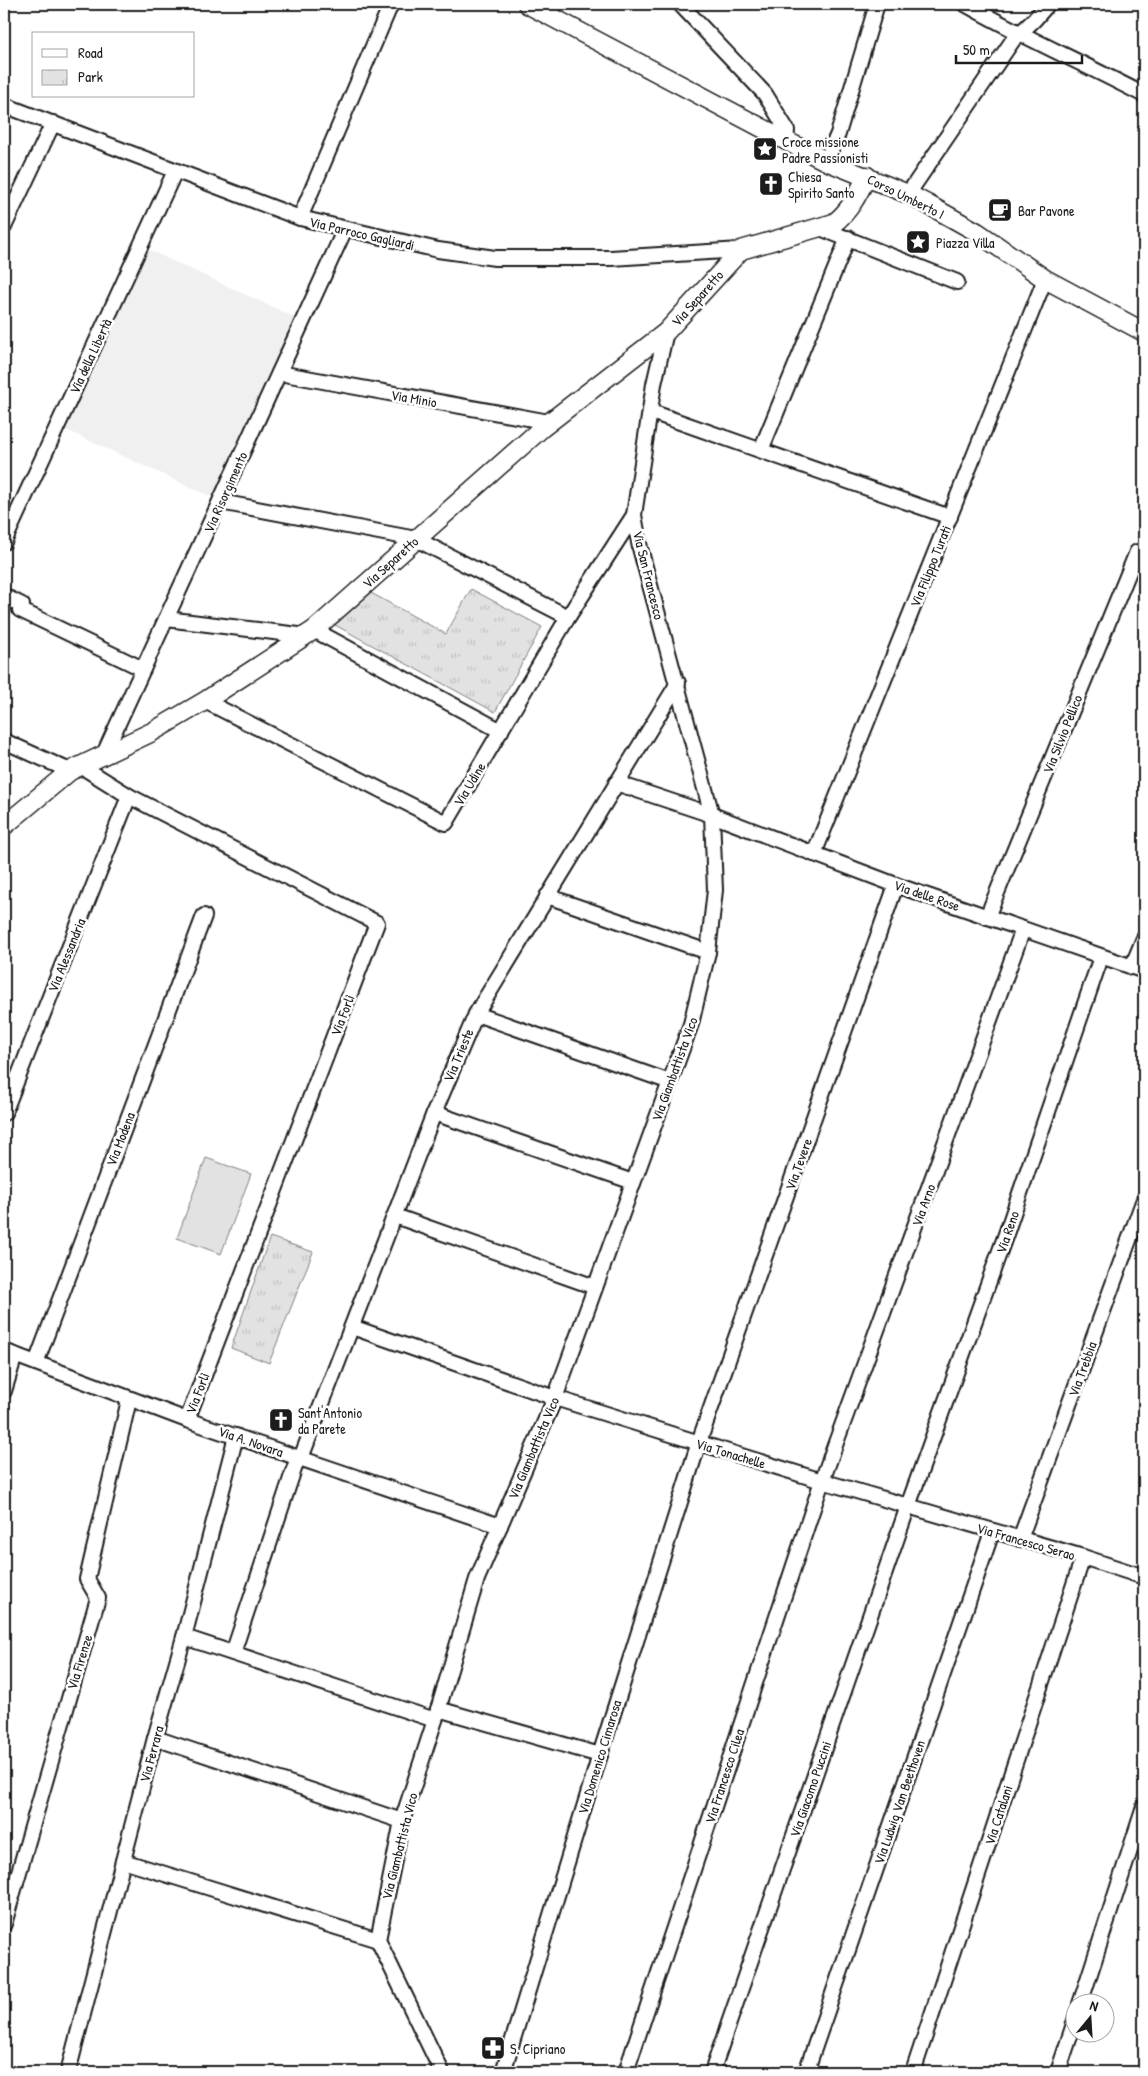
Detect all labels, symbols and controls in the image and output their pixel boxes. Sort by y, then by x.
legend [32,32,195,98]
scale bar [956,32,1082,64]
text: 50 m [963,39,990,60]
text: Road [78,42,103,63]
text: Park [78,66,103,87]
place label: Croce missione Padre Passionisti [782,132,868,167]
place icon: Croce missione Padre Passionisti [752,136,778,162]
place label: Chiesa Spirito Santo [788,167,855,203]
street label: Corso Umberto I [864,169,948,223]
church icon: Chiesa Spirito Santo [758,171,784,197]
cafe icon: Bar Pavone [987,197,1013,223]
place label: Bar Pavone [1018,201,1075,220]
street label: Via Parroco Gagliardi [307,212,416,255]
place icon: Piazza Villa [905,229,931,255]
place label: Piazza Villa [936,233,995,252]
street label: Via Separetto [667,266,728,331]
street label: Via della Libertà [64,315,116,397]
street label: Via Minio [390,385,439,411]
street label: Via Risorgimento [199,448,252,536]
street label: Via Filippo Turati [905,522,956,610]
street label: Via San Francesco [629,529,669,622]
street label: Via Separetto [358,531,423,593]
street label: Via Silvio Pellico [1038,692,1087,776]
street label: Via Udine [449,758,490,809]
street label: Via delle Rose [892,875,963,915]
street label: Via Alessandria [43,915,90,995]
street label: Via Forlì [325,992,359,1038]
street label: Via Giambattista Vico [646,1014,702,1124]
street label: Via Trieste [438,1025,478,1085]
street label: Via Modena [101,1109,139,1169]
street label: Via Tevere [780,1135,816,1193]
street label: Via Arno [907,1181,940,1229]
street label: Via Reno [991,1208,1023,1256]
street label: Via Trebbia [1063,1338,1101,1399]
street label: Via Forlì [180,1370,214,1416]
street label: Via Giambattista Vico [503,1394,563,1502]
place label: Sant'Antonio da Parete [298,1403,362,1438]
church icon: Sant'Antonio da Parete [268,1407,294,1433]
street label: Via A. Novara [216,1421,287,1461]
street label: Via Tonachelle [694,1433,769,1473]
street label: Via Francesco Serao [975,1518,1078,1564]
street label: Via Firenze [62,1632,97,1692]
street label: Via Domenico Cimarosa [573,1697,626,1816]
street label: Via Ferrara [134,1723,168,1784]
street label: Via Francesco Cilea [700,1726,748,1826]
street label: Via Ludwig Van Beethoven [869,1737,930,1867]
street label: Via Giacomo Puccini [785,1738,835,1840]
street label: Via Catalani [979,1783,1017,1847]
street label: Via Giambattista Vico [377,1790,422,1901]
north arrow [1066,1994,1116,2044]
text: N [1088,1995,1101,2016]
pharmacy icon: S. Cipriano [480,2035,506,2061]
place label: S. Cipriano [510,2039,566,2059]

